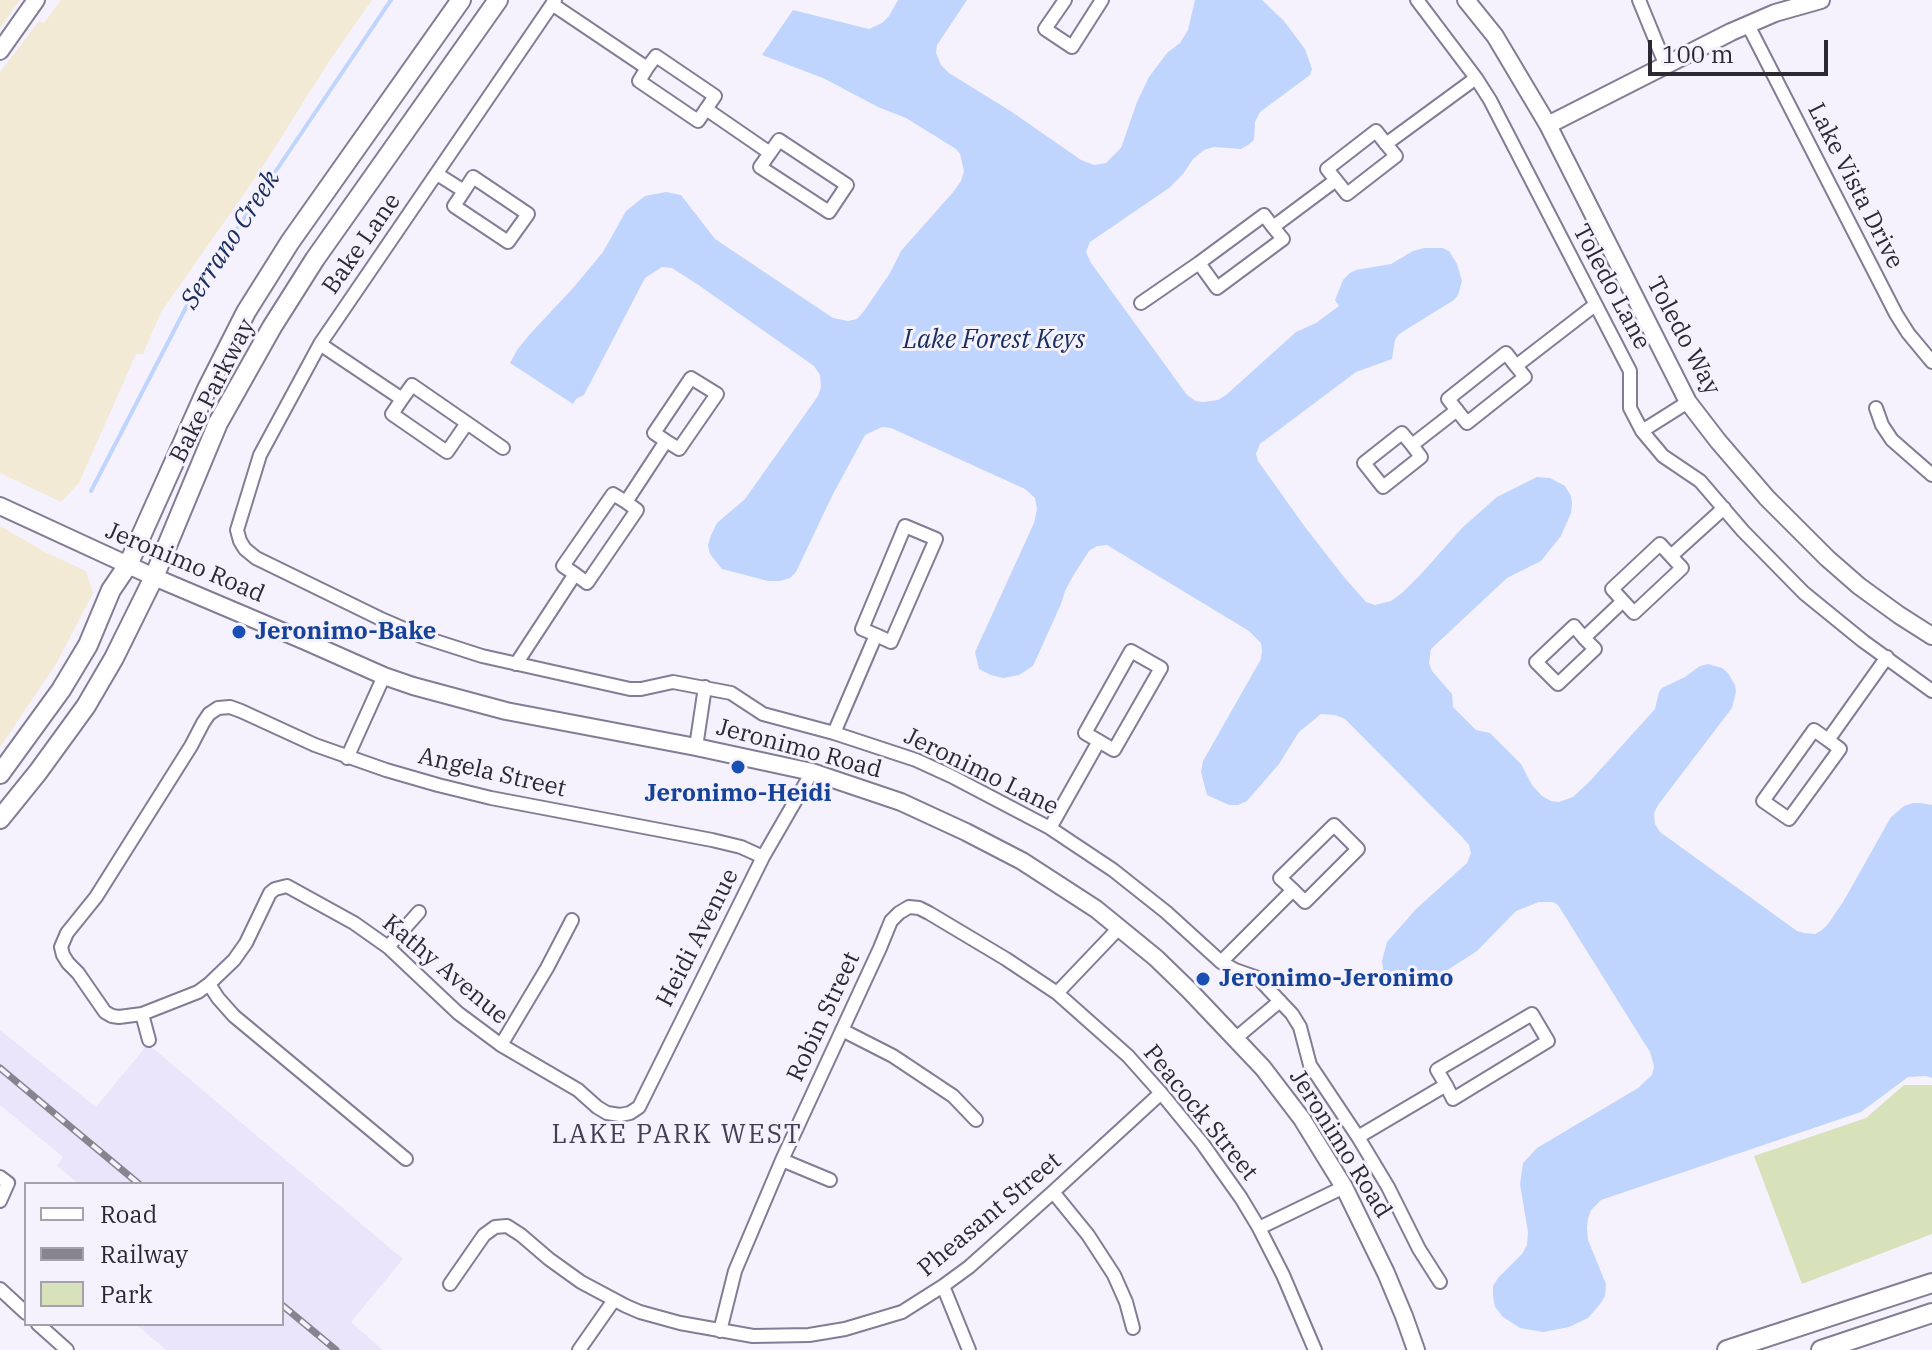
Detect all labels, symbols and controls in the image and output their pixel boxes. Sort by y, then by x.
scale bar [1652,24,1832,74]
text: 100 m [1662,38,1734,70]
street label: Lake Vista Drive [1801,99,1909,273]
water label: Serrano Creek [175,165,287,315]
street label: Bake Lane [317,188,407,300]
street label: Toledo Lane [1566,219,1656,355]
street label: Toledo Way [1640,272,1726,400]
street label: Bake Parkway [164,314,262,468]
water label: Lake Forest Keys [903,324,1085,356]
street label: Jeronimo Road [101,517,269,609]
place label: Jeronimo-Bake [255,618,436,646]
marker: Jeronimo-Bake [230,623,248,641]
street label: Jeronimo Road [713,713,885,785]
street label: Jeronimo Lane [899,722,1063,822]
street label: Angela Street [415,742,569,804]
marker: Jeronimo-Heidi [729,758,747,776]
place label: Jeronimo-Heidi [644,780,832,808]
street label: Heidi Avenue [651,864,745,1012]
street label: Kathy Avenue [376,909,514,1031]
street label: Robin Street [781,948,867,1086]
place label: Jeronimo-Jeronimo [1219,965,1453,993]
marker: Jeronimo-Jeronimo [1194,970,1212,988]
street label: Peacock Street [1137,1039,1263,1187]
street label: Jeronimo Road [1283,1064,1397,1224]
district label: LAKE PARK WEST [551,1119,803,1151]
street label: Pheasant Street [913,1147,1067,1283]
legend [24,1182,284,1326]
text: Road [100,1198,157,1230]
text: Railway [100,1238,188,1270]
text: Park [100,1278,152,1310]

